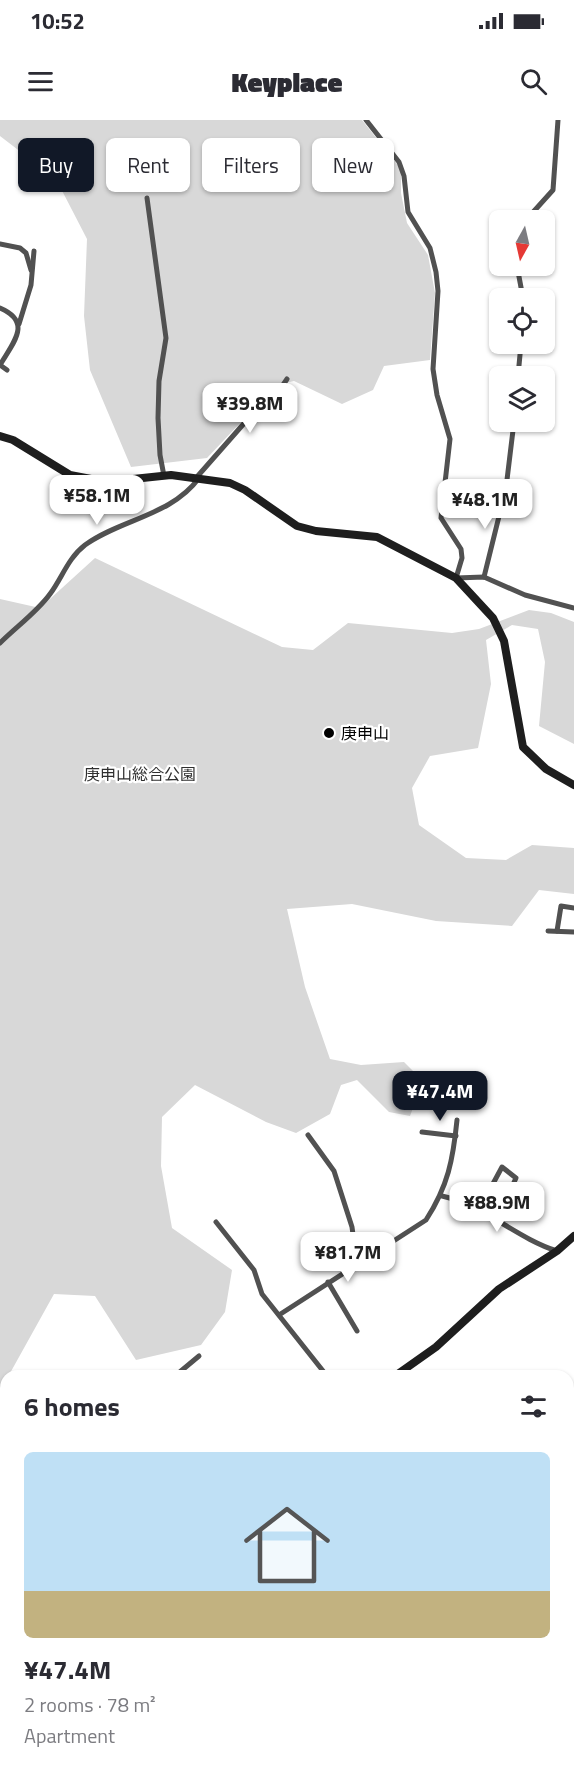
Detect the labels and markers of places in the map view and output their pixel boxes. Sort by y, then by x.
pin: ¥39.8M [201,383,299,434]
pin: ¥58.1M [48,475,146,526]
pin: ¥48.1M [436,479,534,530]
place label: 庚申山 [341,721,389,745]
marker: 庚申山 [322,726,336,740]
pin: ¥47.4M [391,1071,489,1122]
pin: ¥88.9M [448,1182,546,1233]
pin: ¥81.7M [299,1232,397,1283]

